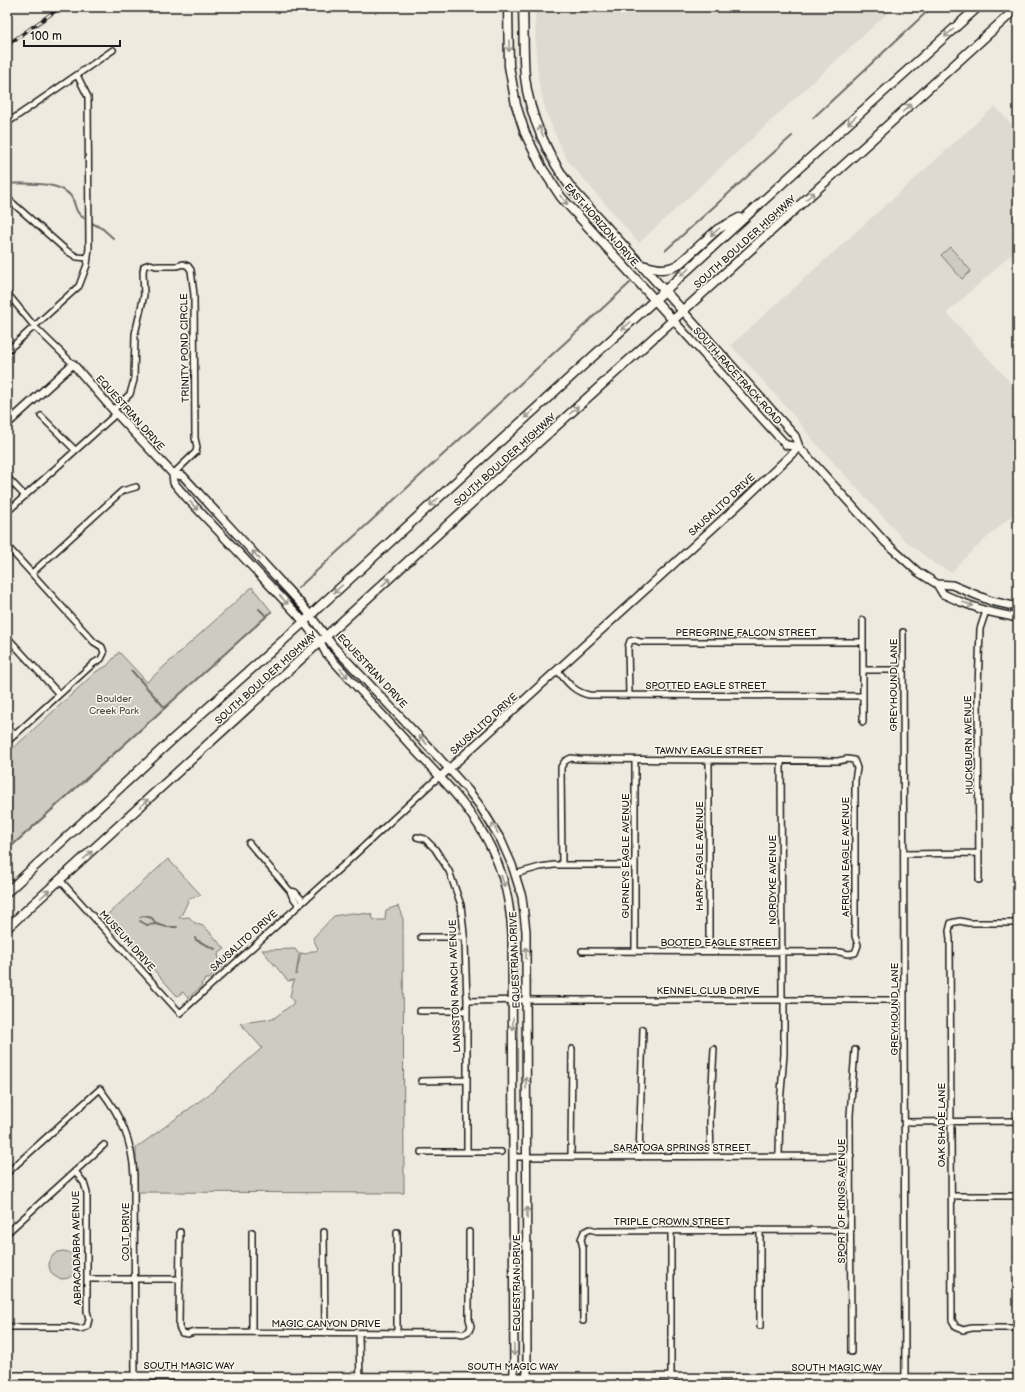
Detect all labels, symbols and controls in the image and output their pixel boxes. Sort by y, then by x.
scale bar [24,22,120,48]
one-way arrow [944,28,954,37]
text: 100 m [30,29,62,44]
one-way arrow [505,39,513,52]
one-way arrow [902,103,912,113]
one-way arrow [847,115,857,125]
one-way arrow [536,126,544,138]
street label: EAST HORIZON DRIVE [562,181,641,269]
one-way arrow [805,191,815,201]
street label: SOUTH BOULDER HIGHWAY [692,193,799,291]
one-way arrow [559,195,568,205]
one-way arrow [710,228,720,237]
one-way arrow [679,268,690,277]
street label: TRINITY POND CIRCLE [178,293,192,403]
one-way arrow [620,322,631,331]
street label: SOUTH RACETRACK ROAD [690,325,784,427]
street label: EQUESTRIAN DRIVE [93,373,167,453]
one-way arrow [569,406,579,415]
one-way arrow [525,409,535,418]
street label: SOUTH BOULDER HIGHWAY [452,411,559,509]
street label: SAUSALITO DRIVE [686,471,758,539]
one-way arrow [428,497,439,506]
one-way arrow [189,500,198,510]
one-way arrow [252,550,261,561]
one-way arrow [381,577,392,586]
one-way arrow [333,585,343,594]
one-way arrow [279,595,288,605]
one-way arrow [962,601,974,609]
street label: PEREGRINE FALCON STREET [676,627,816,639]
street label: SOUTH BOULDER HIGHWAY [213,629,320,727]
street label: EQUESTRIAN DRIVE [335,631,410,711]
street label: GREYHOUND LANE [888,638,900,731]
one-way arrow [340,668,349,678]
street label: SPOTTED EAGLE STREET [646,680,767,692]
street label: SAUSALITO DRIVE [448,690,520,757]
park label: Boulder Creek Park [89,693,139,717]
street label: HUCKBURN AVENUE [962,695,976,795]
one-way arrow [418,735,427,745]
street label: TAWNY EAGLE STREET [655,745,763,757]
street label: GURNEYS EAGLE AVENUE [620,793,632,919]
street label: AFRICAN EAGLE AVENUE [840,797,852,917]
one-way arrow [138,799,149,808]
street label: HARPY EAGLE AVENUE [694,801,706,911]
one-way arrow [490,822,498,834]
street label: NORDYKE AVENUE [767,835,779,925]
one-way arrow [82,851,92,860]
one-way arrow [500,875,508,887]
one-way arrow [40,890,50,899]
street label: SAUSALITO DRIVE [208,907,280,974]
street label: MUSEUM DRIVE [97,908,158,974]
street label: EQUESTRIAN DRIVE [507,911,523,1009]
street label: LANGSTON RANCH AVENUE [447,919,463,1053]
street label: BOOTED EAGLE STREET [660,937,778,949]
one-way arrow [522,947,530,960]
street label: GREYHOUND LANE [889,962,901,1055]
street label: KENNEL CLUB DRIVE [656,985,760,997]
one-way arrow [509,1017,517,1030]
one-way arrow [522,1077,530,1090]
street label: OAK SHADE LANE [936,1082,948,1167]
street label: SPORT OF KINGS AVENUE [836,1138,848,1263]
street label: SARATOGA SPRINGS STREET [613,1142,751,1154]
street label: ABRACADABRA AVENUE [70,1190,84,1305]
street label: COLT DRIVE [120,1202,132,1261]
one-way arrow [523,1207,531,1220]
street label: TRIPLE CROWN STREET [614,1216,730,1228]
street label: EQUESTRIAN DRIVE [511,1234,523,1331]
street label: MAGIC CANYON DRIVE [271,1318,381,1330]
one-way arrow [510,1343,518,1356]
street label: SOUTH MAGIC WAY [144,1360,235,1372]
street label: SOUTH MAGIC WAY [468,1361,559,1373]
street label: SOUTH MAGIC WAY [792,1362,883,1374]

